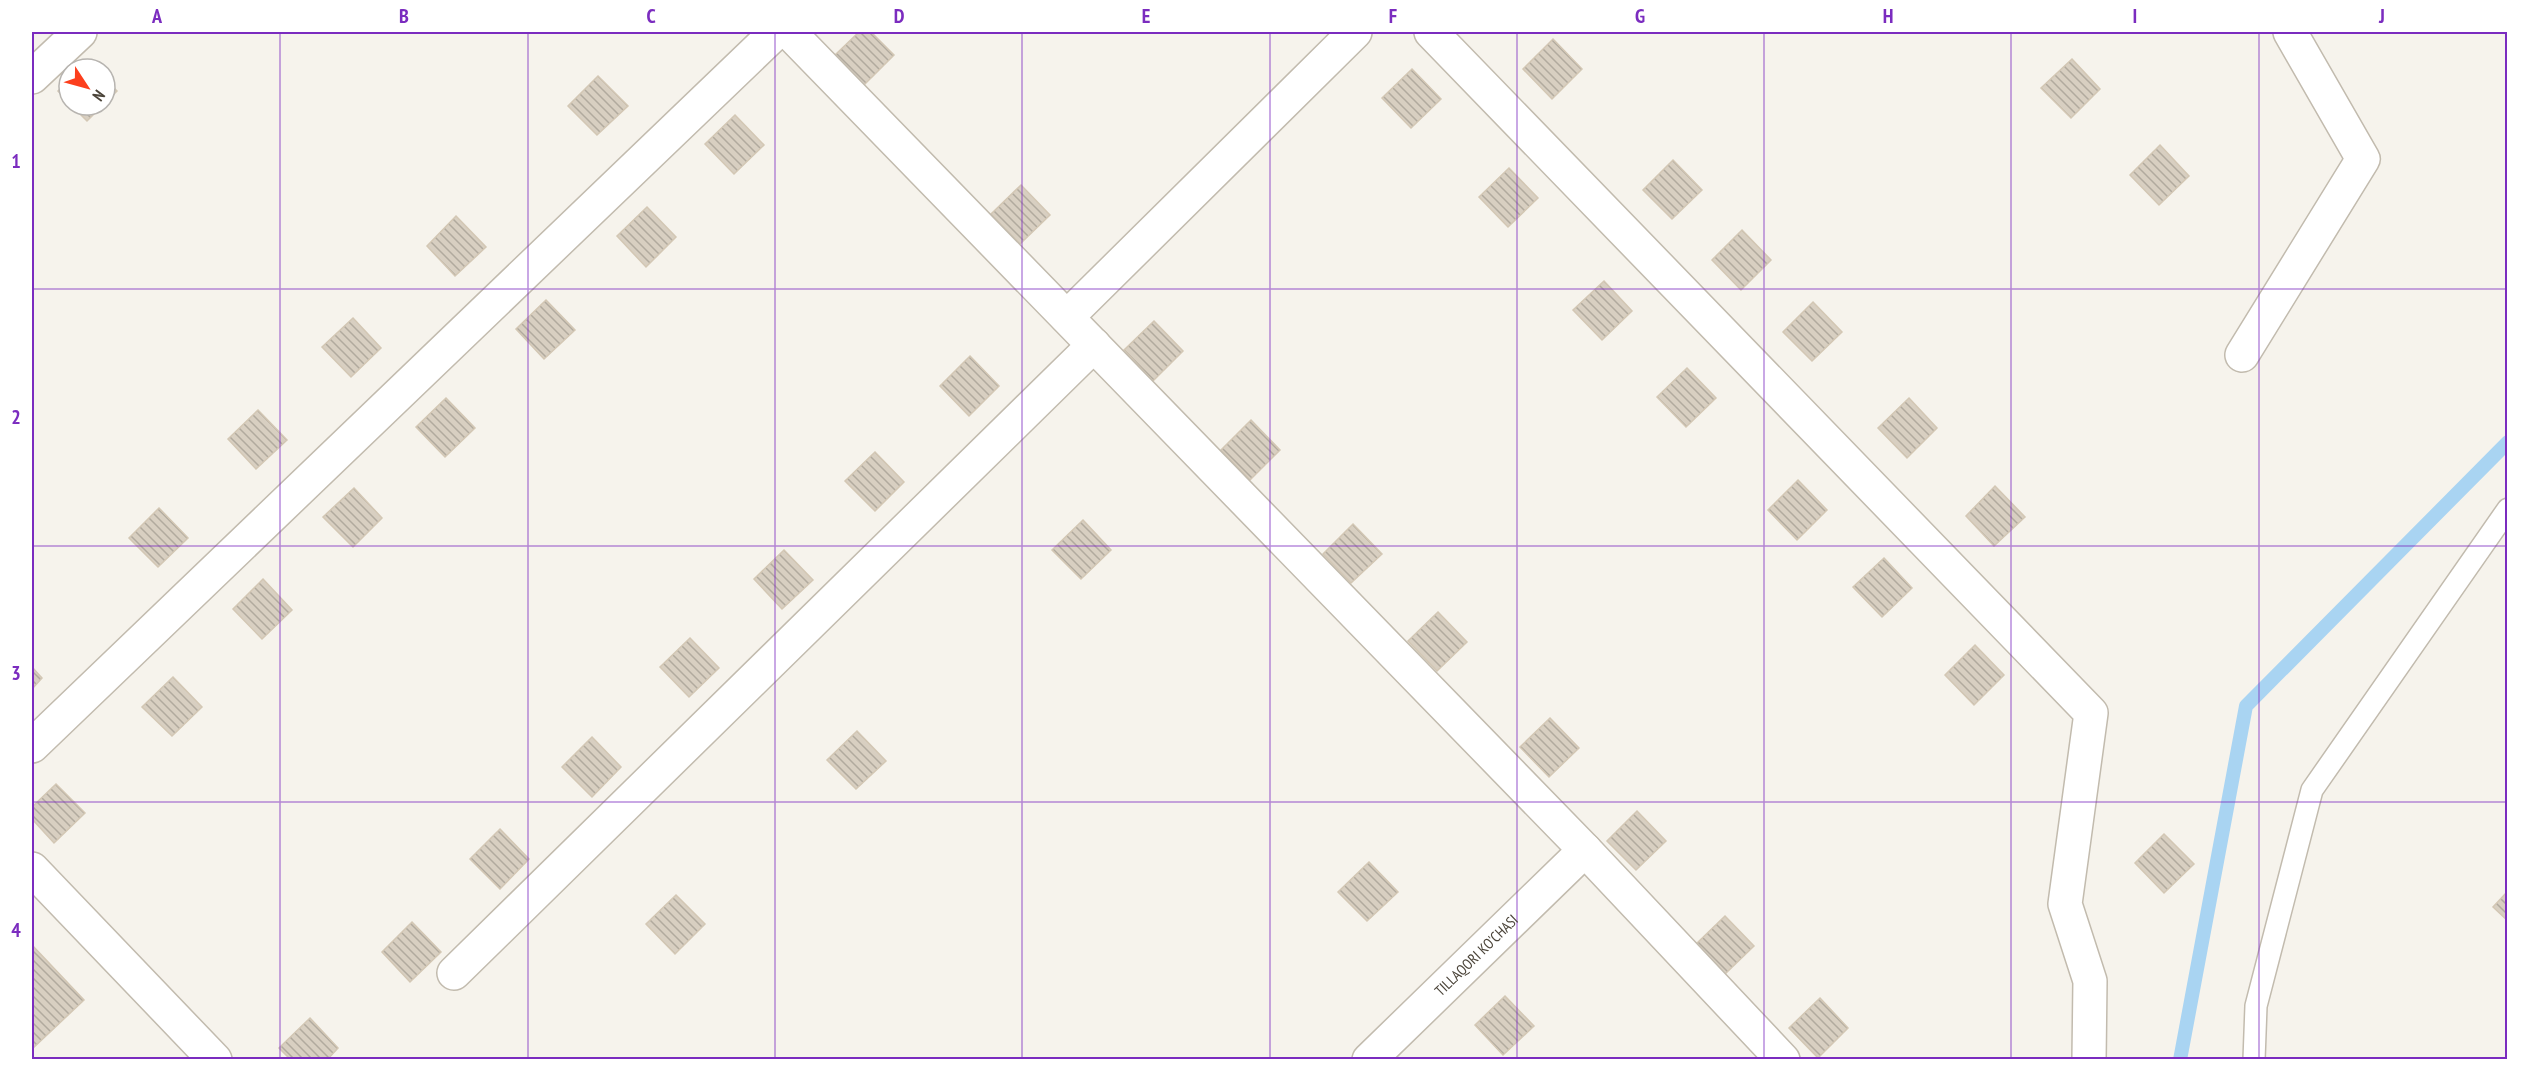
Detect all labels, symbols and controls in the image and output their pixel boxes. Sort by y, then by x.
text: A [151,3,163,29]
text: B [399,3,409,29]
text: C [646,3,656,29]
text: D [894,3,905,29]
text: E [1142,3,1150,29]
text: F [1389,3,1397,29]
text: G [1635,3,1645,29]
text: H [1883,3,1893,29]
text: I [2133,3,2137,29]
text: J [2378,3,2385,29]
north arrow [57,57,117,117]
text: N [89,86,110,105]
text: 1 [11,148,21,174]
text: 2 [11,404,21,430]
text: 3 [11,660,21,686]
street label: TILLAQORI KO'CHASI [1430,910,1522,1000]
text: 4 [11,917,21,943]

